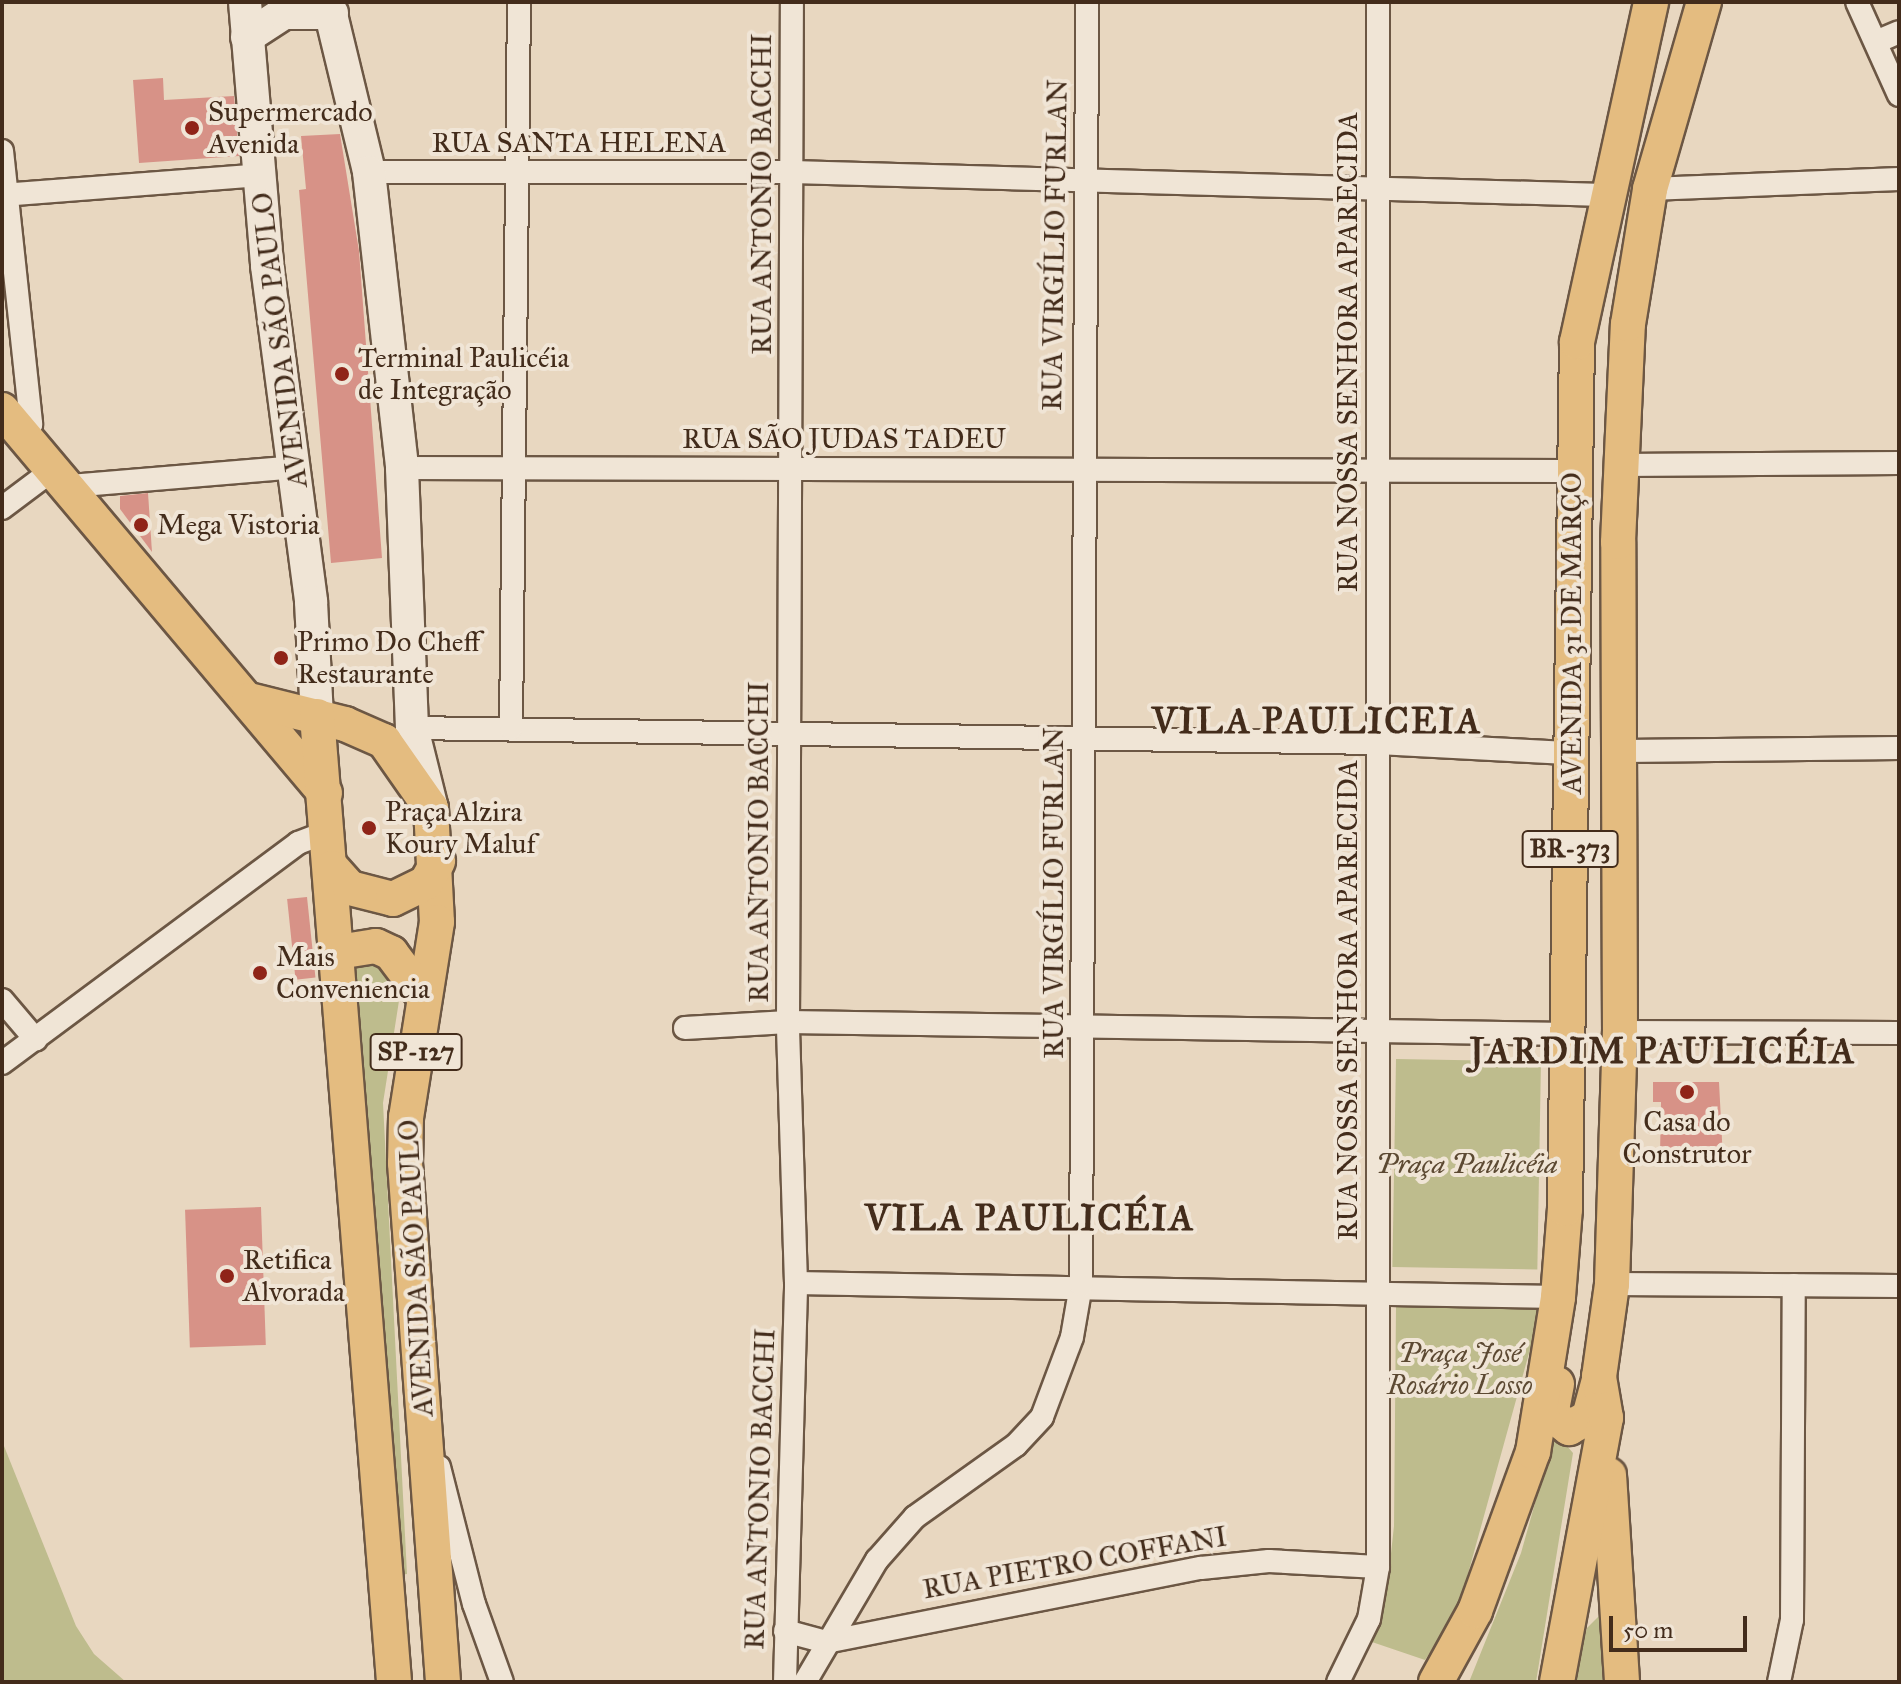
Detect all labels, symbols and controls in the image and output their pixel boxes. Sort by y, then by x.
street label: RUA ANTONIO BACCHI [745,33,779,355]
street label: RUA VIRGÍLIO FURLAN [1035,79,1075,411]
place label: Supermercado Avenida [208,95,373,161]
street label: RUA NOSSA SENHORA APARECIDA [1331,112,1365,592]
marker: Supermercado Avenida [183,119,201,137]
street label: RUA SANTA HELENA [432,126,726,160]
street label: AVENIDA SÃO PAULO [245,190,315,490]
place label: Terminal Paulicéia de Integração [358,341,569,407]
marker: Terminal Paulicéia de Integração [333,365,351,383]
street label: RUA SÃO JUDAS TADEU [682,422,1006,456]
street label: AVENIDA 31 DE MARÇO [1555,472,1589,794]
place label: Mega Vistoria [157,508,320,542]
marker: Mega Vistoria [132,516,150,534]
place label: Primo Do Cheff Restaurante [297,625,480,691]
marker: Primo Do Cheff Restaurante [272,649,290,667]
street label: RUA ANTONIO BACCHI [742,681,776,1003]
district label: VILA PAULICEIA [1152,700,1482,744]
street label: RUA VIRGÍLIO FURLAN [1037,727,1071,1059]
street label: RUA NOSSA SENHORA APARECIDA [1331,760,1365,1240]
place label: Praça Alzira Koury Maluf [385,795,536,861]
marker: Praça Alzira Koury Maluf [360,819,378,837]
road number: BR-373 [1520,827,1620,871]
place label: Mais Conveniencia [276,940,430,1006]
marker: Mais Conveniencia [251,964,269,982]
road number: SP-127 [368,1030,464,1074]
district label: JARDIM PAULICÉIA [1470,1030,1856,1074]
marker: Casa do Construtor [1678,1083,1696,1101]
place label: Casa do Construtor [1623,1105,1751,1171]
street label: AVENIDA SÃO PAULO [391,1119,441,1417]
park label: Praça Paulicéia [1376,1147,1558,1181]
district label: VILA PAULICÉIA [865,1197,1195,1241]
place label: Retifica Alvorada [243,1243,345,1309]
marker: Retifica Alvorada [218,1267,236,1285]
street label: RUA ANTONIO BACCHI [738,1328,782,1650]
park label: Praça José Rosário Losso [1387,1336,1533,1402]
street label: RUA PIETRO COFFANI [920,1520,1230,1606]
scale bar [1613,1600,1751,1650]
text: 50 m [1623,1615,1673,1645]

